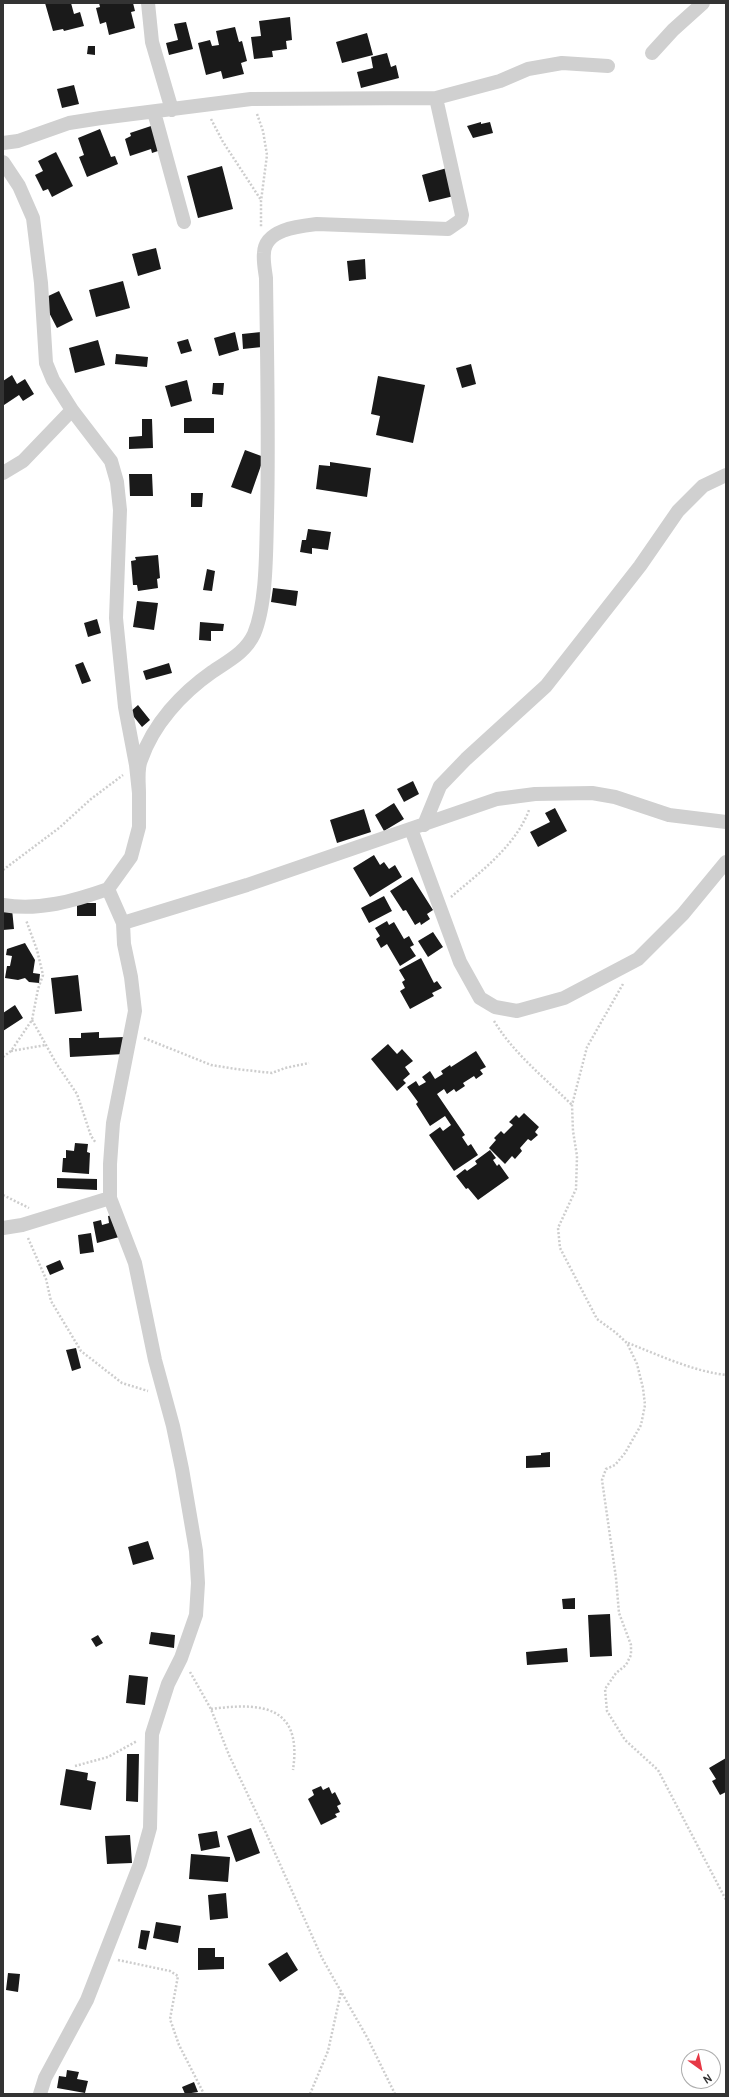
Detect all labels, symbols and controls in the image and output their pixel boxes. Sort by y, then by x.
north arrow [681,2049,721,2089]
text: N [700,2070,714,2086]

